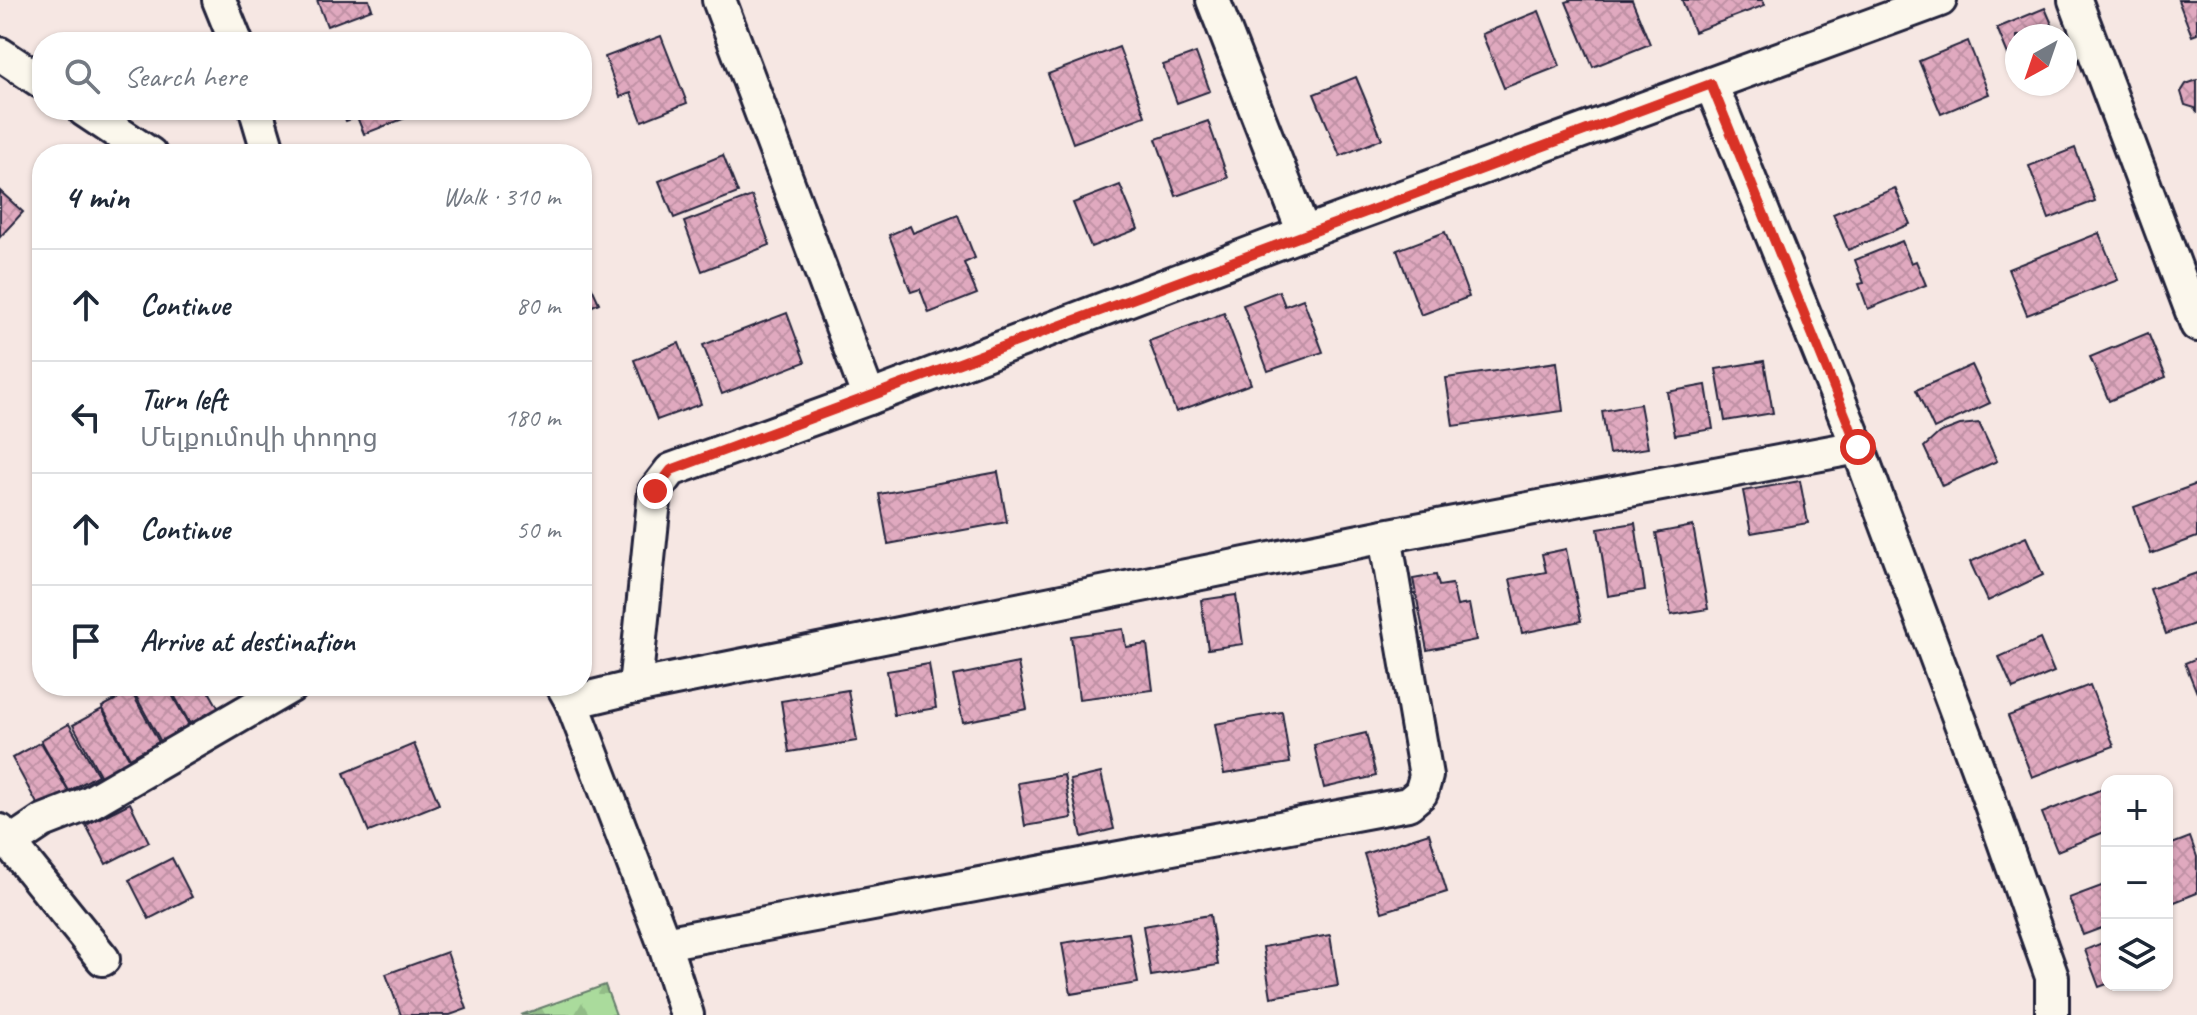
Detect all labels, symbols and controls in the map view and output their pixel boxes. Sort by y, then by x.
north arrow [2005,24,2077,96]
search box [32,32,592,120]
icon: search [60,54,104,98]
text: Search here [124,57,246,95]
text: 4 min [64,175,129,218]
text: Walk · 310 m [443,180,560,213]
icon: ahead [64,283,108,327]
text: Continue [140,286,230,324]
text: 80 m [516,289,560,322]
text: Turn left [140,380,227,418]
icon: left [64,395,108,439]
text: 180 m [504,401,560,434]
text: Մելքումովի փողոց [140,421,378,454]
route start [1840,429,1876,465]
route end [637,473,673,509]
icon: ahead [64,507,108,551]
text: Continue [140,510,230,548]
text: 50 m [516,513,560,546]
icon: arrive [64,619,108,663]
text: Arrive at destination [140,622,355,660]
map controls [2101,775,2173,991]
button: + [2101,775,2173,847]
button: − [2101,847,2173,919]
button: layers [2101,919,2173,991]

